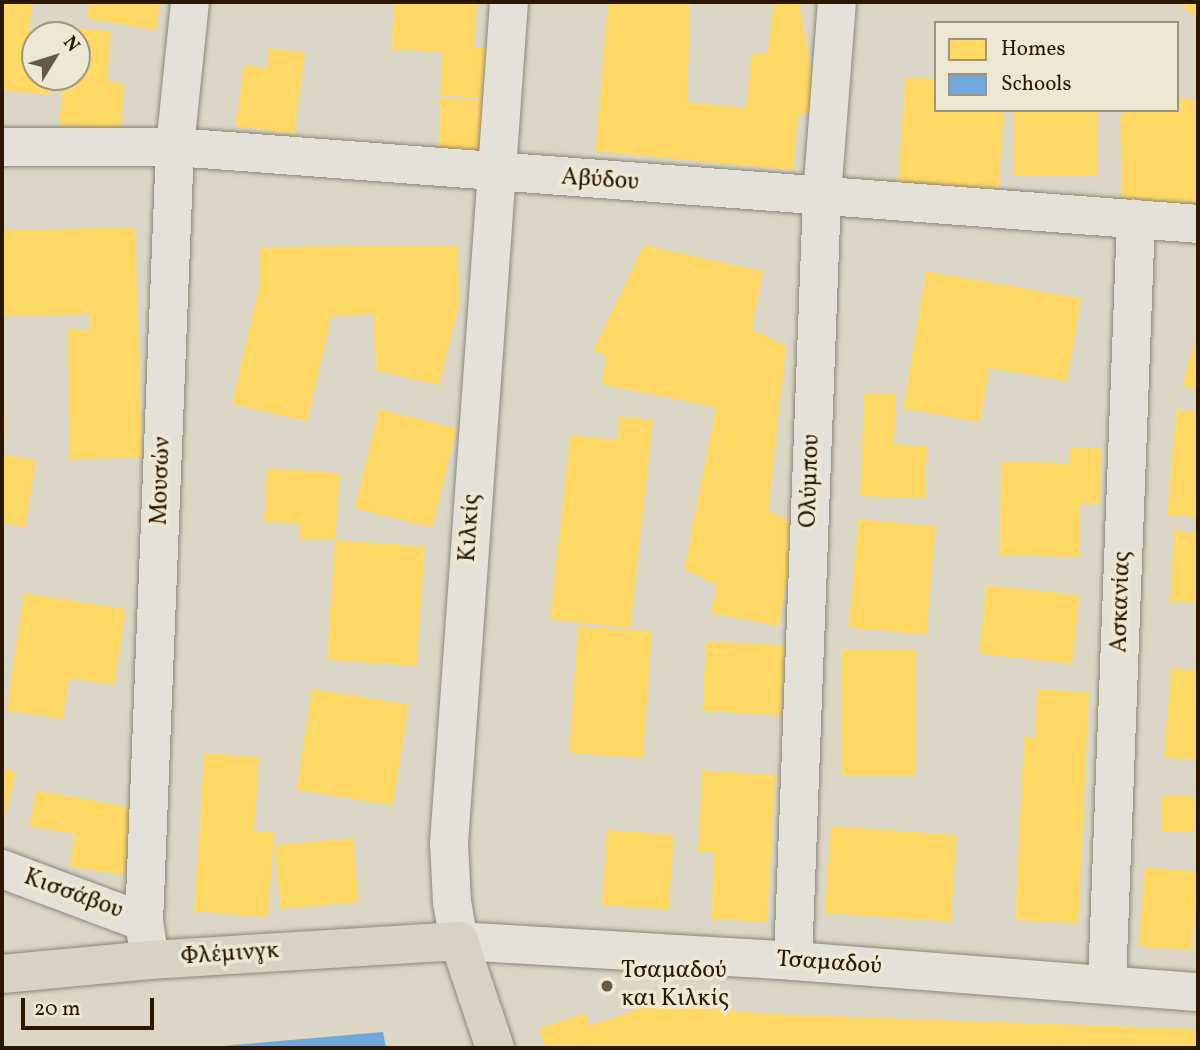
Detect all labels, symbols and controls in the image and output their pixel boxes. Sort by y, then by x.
north arrow [21,21,91,91]
legend [934,21,1179,112]
text: N [56,31,85,58]
text: Homes [1001,35,1066,64]
text: Schools [1001,70,1071,99]
street label: Αβύδου [560,164,640,198]
street label: Ολύμπου [795,434,827,528]
street label: Μουσών [146,436,178,526]
street label: Κιλκίς [454,493,488,563]
street label: Ασκανίας [1106,551,1138,653]
street label: Κισσάβου [20,864,126,926]
street label: Φλέμινγκ [180,937,280,973]
street label: Τσαμαδού [775,946,883,982]
place label: Τσαμαδού και Κιλκίς [621,958,729,1014]
marker: Τσαμαδού και Κιλκίς [599,978,615,994]
scale bar [24,984,158,1028]
text: 20 m [34,995,80,1024]

